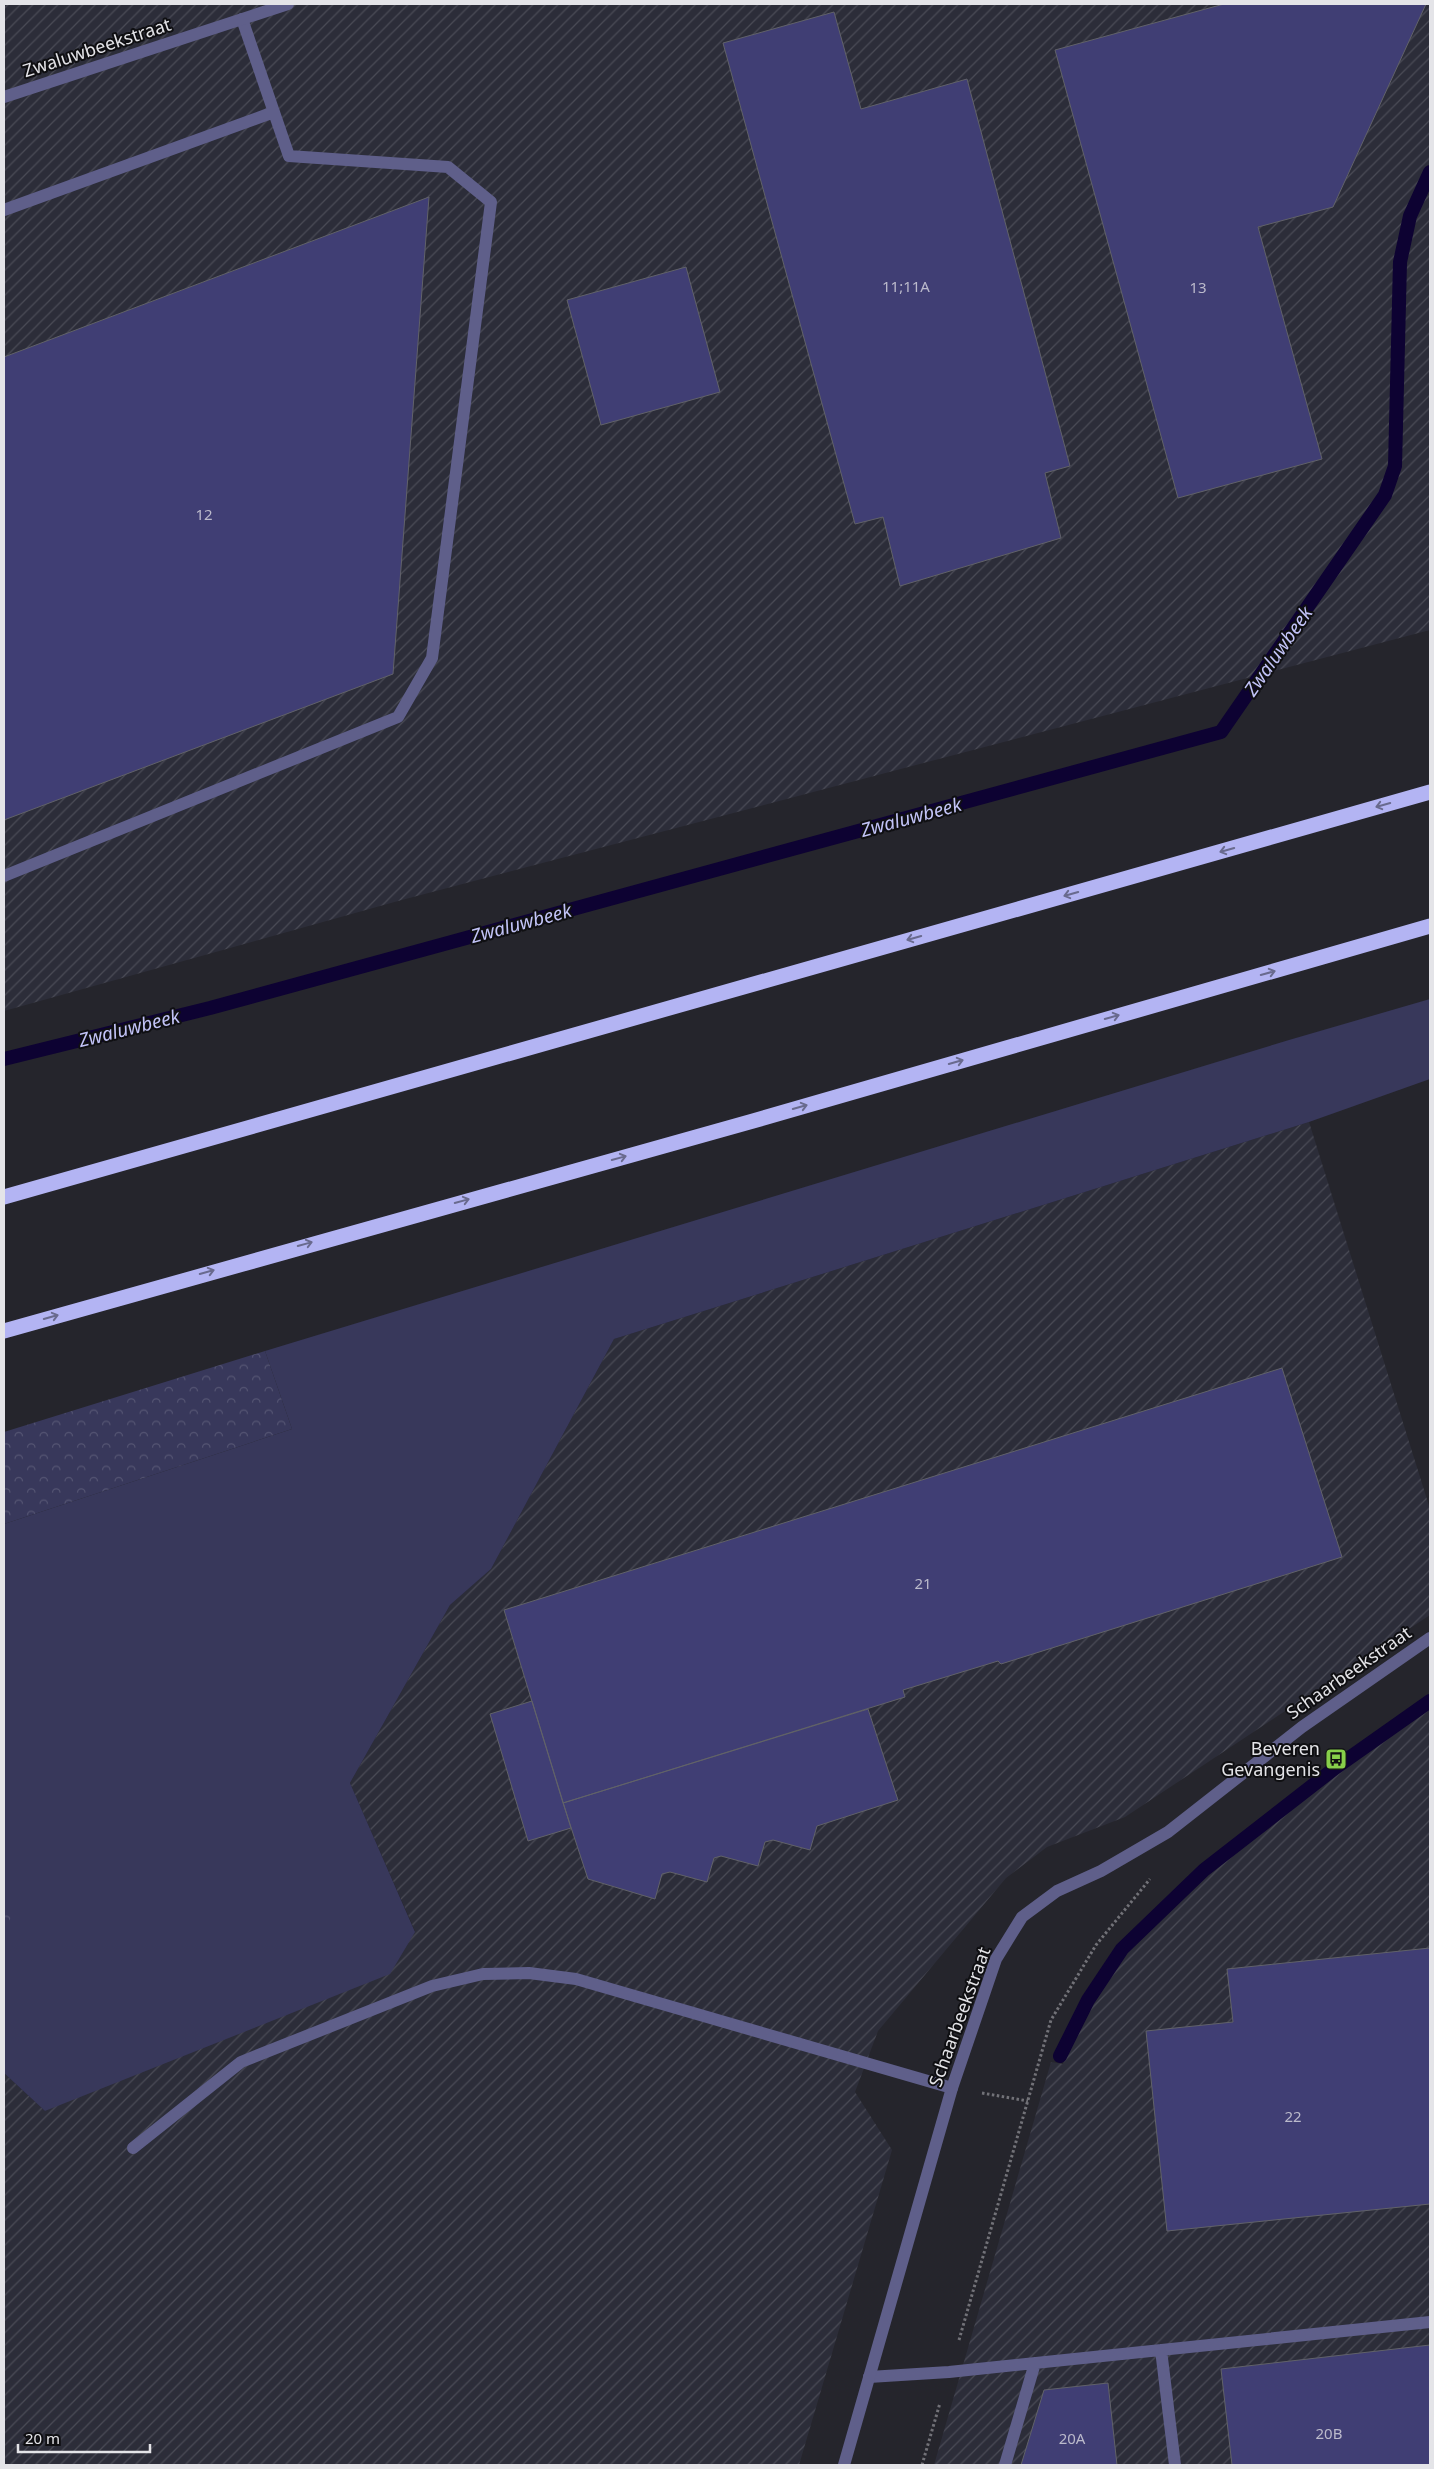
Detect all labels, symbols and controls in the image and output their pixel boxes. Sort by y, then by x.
street label: Zwaluwbeekstraat [20,12,174,82]
house number: 11;11A [882,276,930,296]
house number: 13 [1189,277,1207,297]
house number: 12 [195,504,213,524]
water label: Zwaluwbeek [1237,601,1319,702]
water label: Zwaluwbeek [857,791,965,843]
one-way arrow [1376,801,1392,811]
one-way arrow [1219,845,1235,855]
one-way arrow [1063,890,1079,899]
water label: Zwaluwbeek [467,897,575,949]
one-way arrow [907,934,923,944]
one-way arrow [1260,967,1276,977]
water label: Zwaluwbeek [75,1003,183,1053]
one-way arrow [1104,1012,1120,1022]
one-way arrow [947,1057,963,1067]
one-way arrow [791,1102,807,1112]
one-way arrow [610,1152,626,1162]
one-way arrow [454,1196,470,1205]
one-way arrow [297,1239,313,1249]
one-way arrow [198,1267,214,1277]
one-way arrow [42,1312,58,1322]
house number: 21 [914,1573,932,1593]
street label: Schaarbeekstraat [1281,1620,1416,1724]
place label: Beveren Gevangenis [1221,1736,1320,1781]
bus stop icon: Beveren Gevangenis [1324,1747,1348,1771]
street label: Schaarbeekstraat [923,1943,996,2090]
house number: 22 [1284,2106,1302,2126]
scale bar [18,2422,150,2454]
house number: 20B [1316,2423,1342,2443]
text: 20 m [25,2428,60,2448]
house number: 20A [1059,2428,1086,2448]

